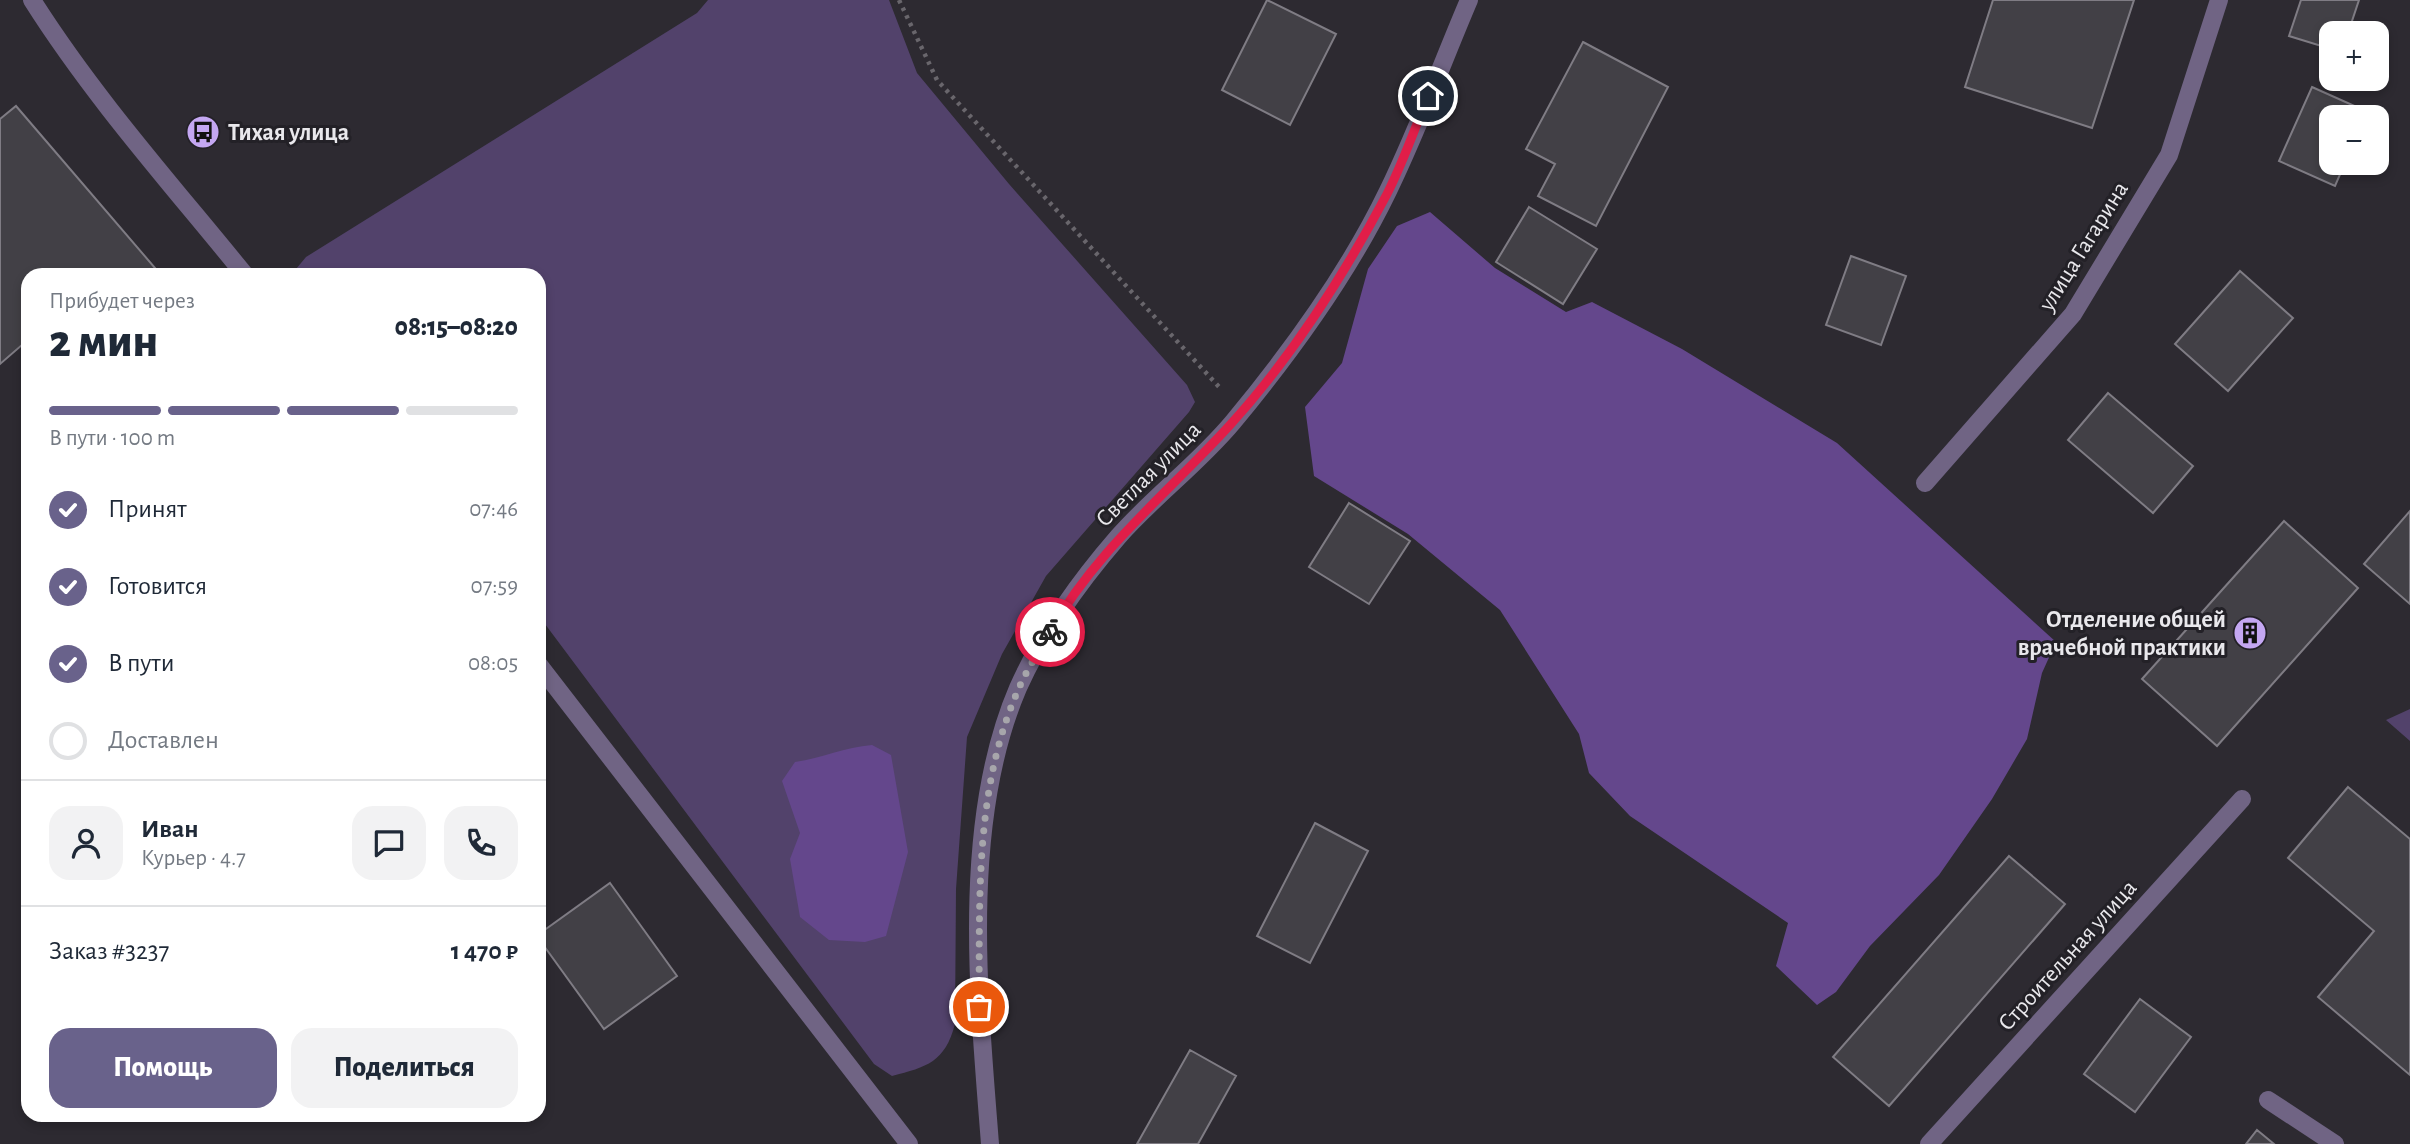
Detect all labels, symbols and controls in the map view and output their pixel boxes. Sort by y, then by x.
map controls [2319,21,2389,175]
button: + [2319,21,2389,91]
pin [1398,66,1458,126]
icon: home [1409,77,1447,115]
button: − [2319,105,2389,175]
bus stop icon: Тихая улица [184,113,222,151]
place label: Тихая улица [228,121,349,145]
street label: улица Гагарина [2034,178,2133,316]
text: Прибудет через [49,290,195,313]
text: 08:15–08:20 [394,314,518,340]
text: 2 мин [49,319,158,365]
street label: Светлая улица [1092,418,1206,532]
text: В пути · 100 m [49,427,175,450]
icon: check [49,491,87,529]
text: Принят [108,496,187,522]
text: 07:46 [469,498,518,521]
icon: check [49,568,87,606]
text: Готовится [108,573,207,599]
text: 07:59 [471,575,518,598]
courier [1015,597,1085,667]
place label: Отделение общей врачебной практики [2018,608,2226,660]
icon: bike [1031,613,1069,651]
building icon: Отделение общей врачебной практики [2231,614,2269,652]
icon: check [49,645,87,683]
text: В пути [108,650,174,676]
text: 08:05 [468,652,518,675]
text: Доставлен [108,727,219,753]
button: person [49,806,123,880]
button: chat [352,806,426,880]
button: phone [444,806,518,880]
text: Иван [141,816,199,842]
text: Курьер · 4.7 [141,847,246,870]
street label: Строительная улица [1994,876,2142,1036]
text: Заказ #3237 [49,938,169,964]
text: 1 470 ₽ [451,938,518,964]
pin [949,977,1009,1037]
icon: bag [960,988,998,1026]
button: Помощь [49,1028,277,1108]
button: Поделиться [291,1028,518,1108]

